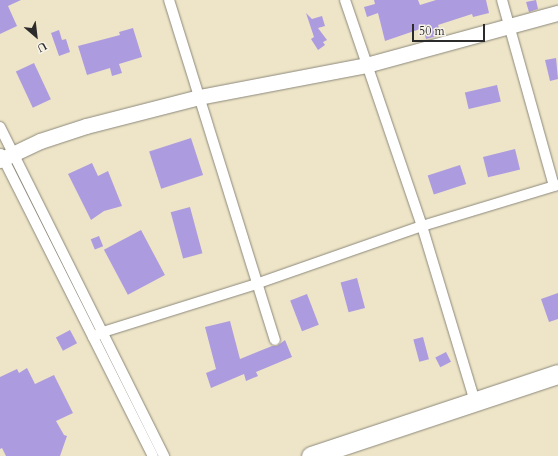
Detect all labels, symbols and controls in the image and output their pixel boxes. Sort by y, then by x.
north arrow [16,16,56,56]
scale bar [414,16,487,42]
text: 50 m [419,23,445,39]
text: U [34,38,49,56]

